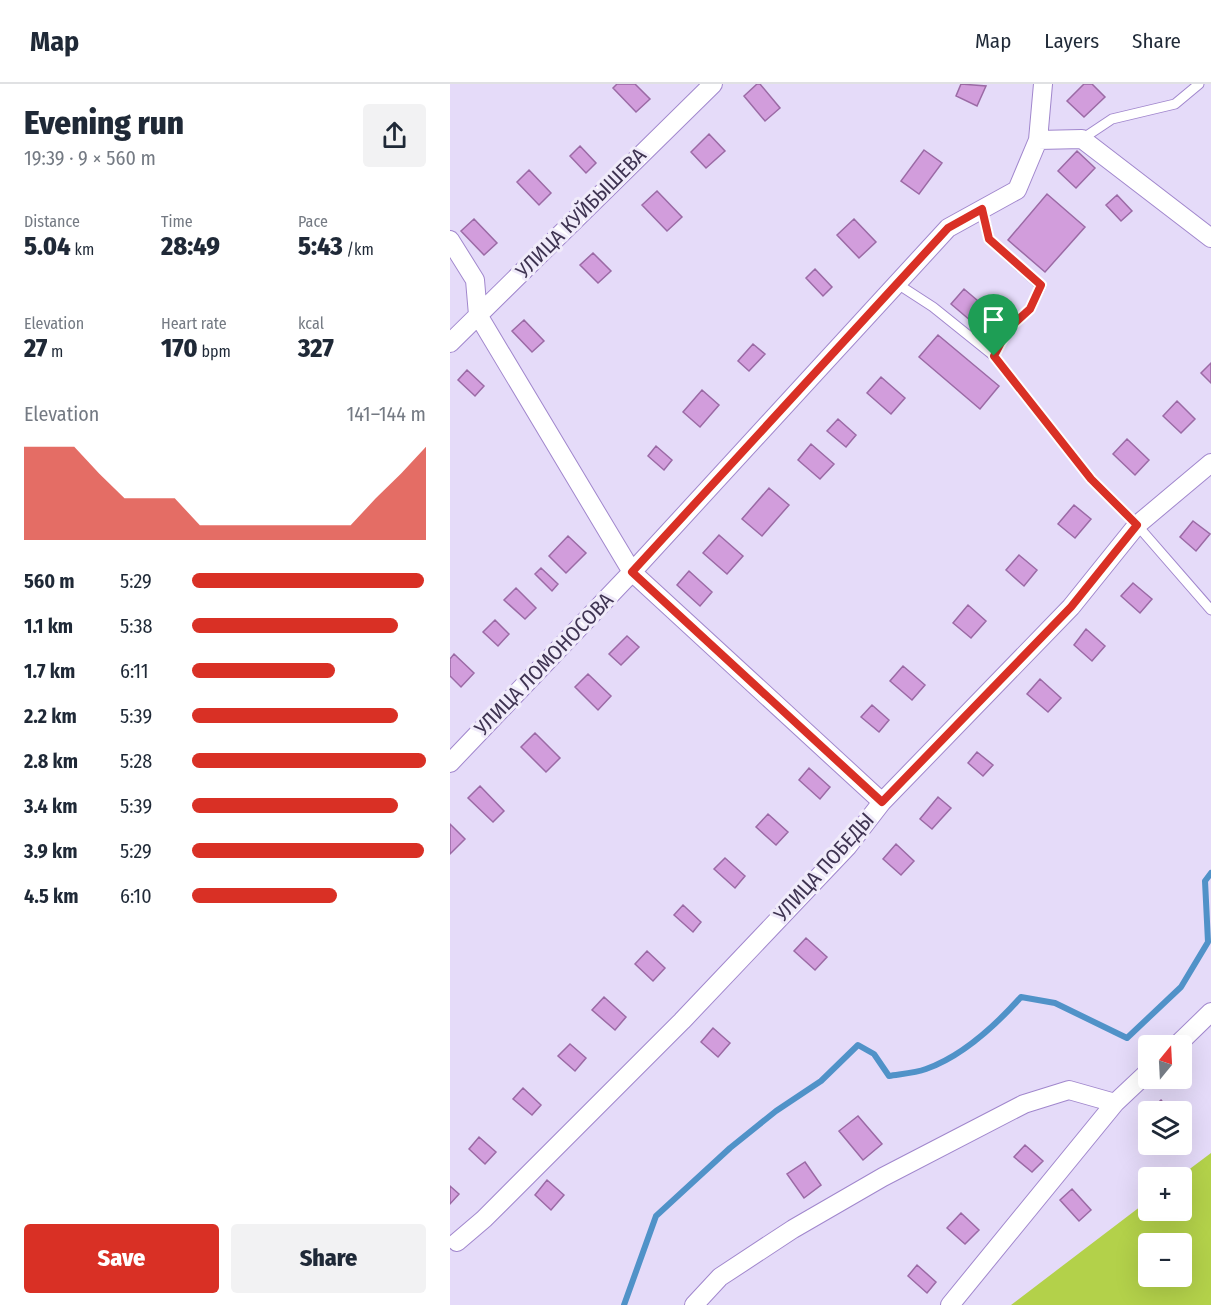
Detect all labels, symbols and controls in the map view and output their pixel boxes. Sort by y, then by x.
text: Map [30,25,79,58]
text: Map [975,28,1011,54]
text: Layers [1044,28,1099,54]
text: Share [1132,28,1181,54]
text: Evening run [24,103,184,143]
button: share [363,104,426,167]
street label: УЛИЦА КУЙБЫШЕВА [510,142,652,284]
text: 19:39 · 9 × 560 m [24,146,156,170]
text: Distance [24,212,80,231]
text: Time [161,212,193,231]
text: Pace [298,212,328,231]
text: 5.04 [24,231,71,262]
text: 28:49 [161,231,220,262]
text: 5:43 [298,231,343,262]
text: km [71,240,94,259]
text: /km [343,240,374,259]
pin [968,294,1019,356]
icon: arrive [977,303,1010,336]
text: Elevation [24,314,84,333]
text: Heart rate [161,314,227,333]
text: kcal [298,314,324,333]
text: 27 [24,333,47,364]
text: 170 [161,333,198,364]
text: 327 [298,333,334,364]
text: m [47,342,63,361]
text: bpm [198,342,231,361]
text: Elevation [24,402,99,426]
text: 141–144 m [346,402,426,426]
text: 560 m [24,569,75,593]
text: 5:29 [120,569,152,593]
street label: УЛИЦА ЛОМОНОСОВА [468,587,619,742]
text: 1.1 km [24,614,73,638]
text: 5:38 [120,614,153,638]
text: 1.7 km [24,659,75,683]
text: 6:11 [120,659,149,683]
text: 2.2 km [24,704,77,728]
text: 5:39 [120,704,152,728]
text: 2.8 km [24,749,78,773]
text: 5:28 [120,749,152,773]
text: 3.4 km [24,794,77,818]
text: 5:39 [120,794,152,818]
street label: УЛИЦА ПОБЕДЫ [768,807,880,928]
text: 3.9 km [24,839,78,863]
text: 5:29 [120,839,152,863]
text: 4.5 km [24,884,78,908]
text: 6:10 [120,884,152,908]
north arrow [1138,1035,1192,1089]
map controls [1138,1035,1192,1287]
button: layers [1138,1101,1192,1155]
button: + [1138,1167,1192,1221]
button: Save [24,1224,219,1293]
button: Share [231,1224,426,1293]
button: − [1138,1233,1192,1287]

